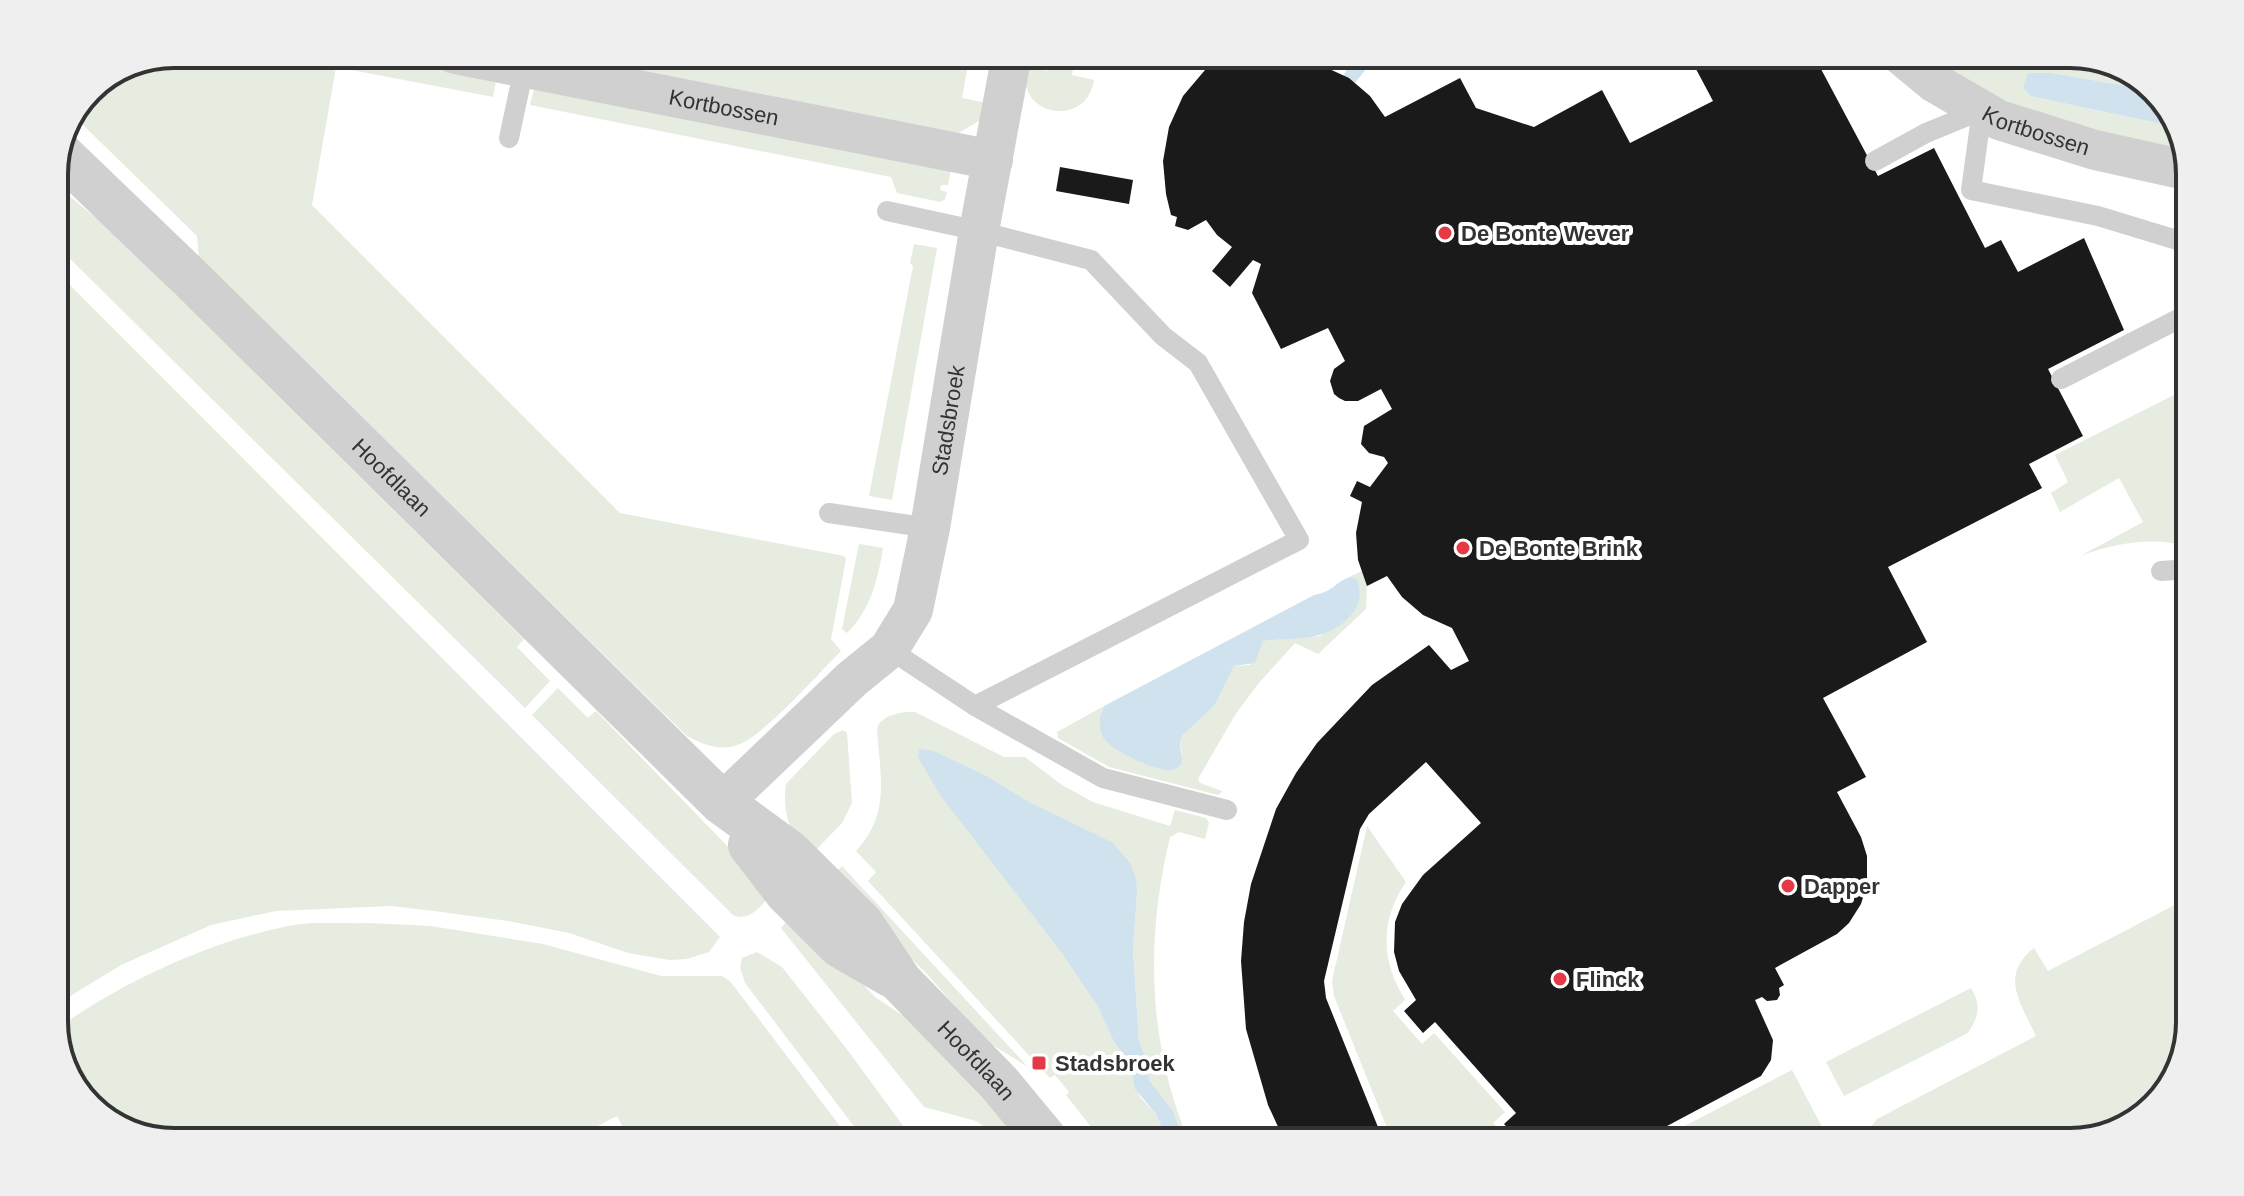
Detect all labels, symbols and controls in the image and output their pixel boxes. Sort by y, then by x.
street label: Kortbossen [667,84,781,130]
street label: Kortbossen [1978,101,2093,160]
place label: De Bonte Wever [1461,221,1630,246]
marker: De Bonte Wever [1436,224,1454,242]
street label: Stadsbroek [926,362,969,477]
street label: Hoofdlaan [347,433,436,521]
place label: De Bonte Brink [1479,536,1639,561]
marker: De Bonte Brink [1454,539,1472,557]
place label: Dapper [1804,874,1880,899]
marker: Dapper [1779,877,1797,895]
place label: Flinck [1576,967,1640,992]
marker: Flinck [1551,970,1569,988]
street label: Hoofdlaan [933,1015,1020,1105]
place label: Stadsbroek [1055,1051,1176,1076]
marker: Stadsbroek [1030,1054,1048,1072]

